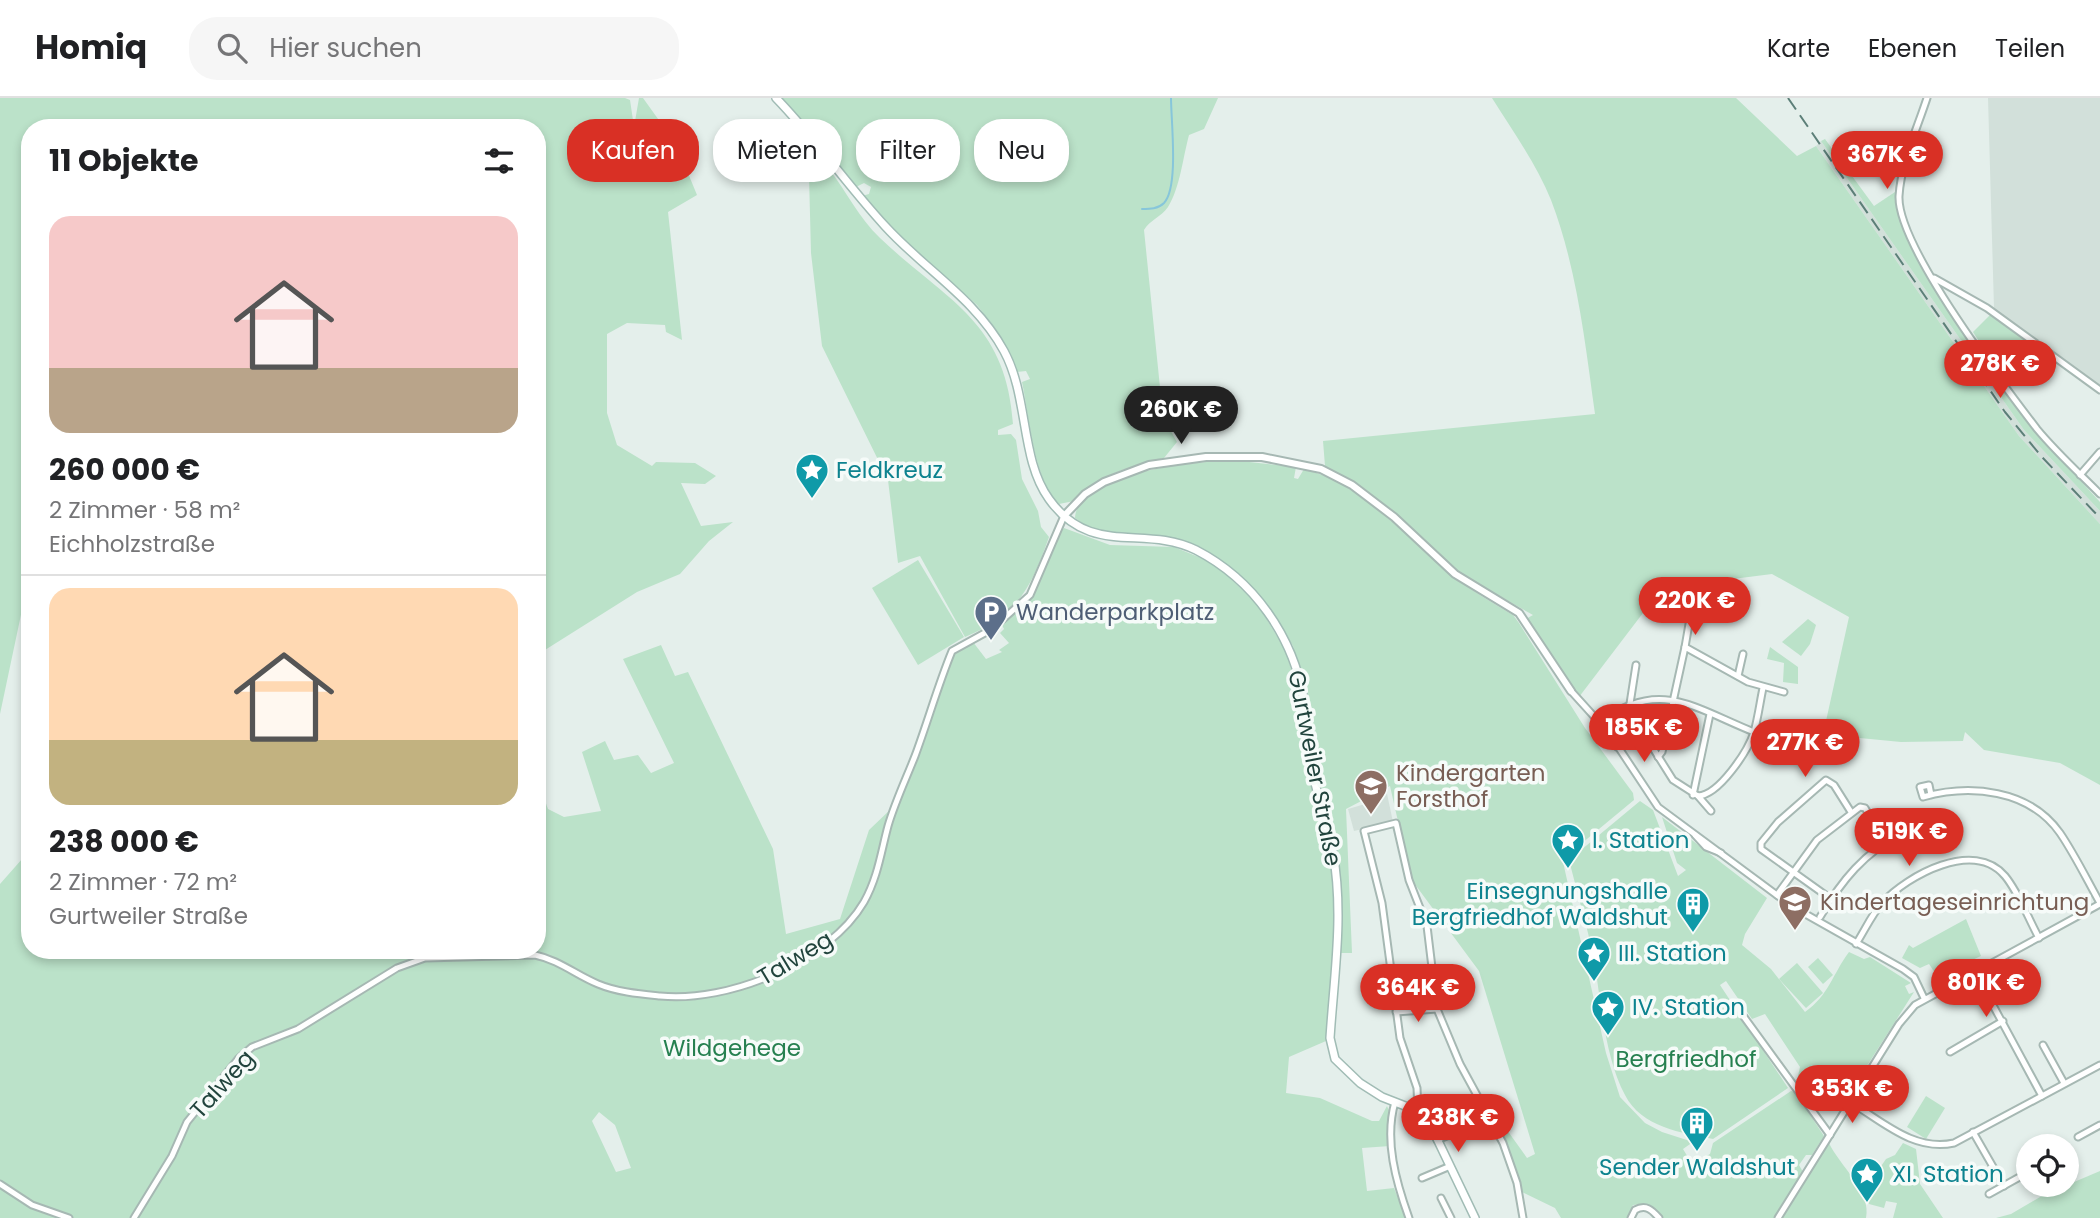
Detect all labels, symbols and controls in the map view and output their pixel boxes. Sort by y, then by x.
search box [189,17,679,80]
text: Homiq [35,24,147,71]
icon: search [213,29,251,67]
text: Hier suchen [269,30,422,66]
text: Karte [1767,32,1830,65]
text: Ebenen [1868,32,1957,65]
text: Teilen [1995,32,2065,65]
chip: Kaufen [567,119,699,182]
chip: Mieten [713,119,842,182]
chip: Filter [856,119,960,182]
chip: Neu [974,119,1069,182]
pin: 367K € [1830,132,1944,191]
text: 367K € [1847,138,1927,170]
text: 11 Objekte [49,139,198,182]
icon: filters [480,142,518,180]
icon: home [221,262,347,388]
pin: 278K € [1943,341,2057,400]
text: 278K € [1960,347,2040,379]
pin: 260K € [1124,386,1238,446]
text: 260K € [1140,393,1222,425]
text: 260 000 € [49,448,200,491]
place icon: Feldkreuz [793,451,831,500]
place label: Feldkreuz [836,454,943,486]
text: 2 Zimmer · 58 m² [49,494,240,526]
text: Eichholzstraße [49,528,215,560]
pin: 220K € [1638,578,1752,637]
text: 220K € [1655,584,1735,616]
parking icon: Wanderparkplatz [972,593,1010,642]
place label: Wanderparkplatz [1016,596,1214,628]
icon: home [221,634,347,760]
street label: Gurtweiler Straße [1280,667,1350,869]
pin: 185K € [1587,704,1701,764]
text: 185K € [1605,711,1683,743]
pin: 277K € [1748,720,1862,779]
text: 277K € [1767,726,1843,758]
place label: Kindergarten Forsthof [1396,757,1546,815]
school or university icon: Kindergarten Forsthof [1352,767,1390,816]
pin: 519K € [1852,808,1966,868]
text: 519K € [1871,815,1947,847]
text: 238 000 € [49,820,199,863]
place icon: I. Station [1549,821,1587,870]
place label: I. Station [1592,824,1690,856]
text: 2 Zimmer · 72 m² [49,866,237,898]
place label: Einsegnungshalle Bergfriedhof Waldshut [1412,875,1668,933]
school or university icon: Kindertageseinrichtung [1776,883,1814,932]
building icon: Einsegnungshalle Bergfriedhof Waldshut [1674,885,1712,934]
place label: Kindertageseinrichtung [1820,886,2089,918]
text: Gurtweiler Straße [49,900,248,932]
street label: Talweg [751,923,839,993]
place icon: III. Station [1575,934,1613,983]
place label: III. Station [1618,937,1727,969]
pin: 801K € [1929,960,2043,1019]
pin: 364K € [1361,964,1475,1024]
text: 801K € [1947,966,2025,998]
text: 364K € [1376,971,1460,1003]
place icon: IV. Station [1589,988,1627,1037]
place label: IV. Station [1632,991,1745,1023]
park label: Wildgehege [663,1032,801,1064]
street label: Talweg [183,1043,261,1125]
park label: Bergfriedhof [1615,1043,1757,1075]
pin: 353K € [1795,1066,1909,1125]
text: 353K € [1811,1072,1893,1104]
pin: 238K € [1401,1094,1515,1154]
text: 238K € [1417,1101,1499,1133]
building icon: Sender Waldshut [1678,1104,1716,1153]
map controls [2016,1134,2079,1197]
button: locate [2016,1134,2079,1197]
place label: Sender Waldshut [1599,1151,1795,1183]
place icon: XI. Station [1848,1155,1886,1204]
place label: XI. Station [1892,1158,2004,1190]

